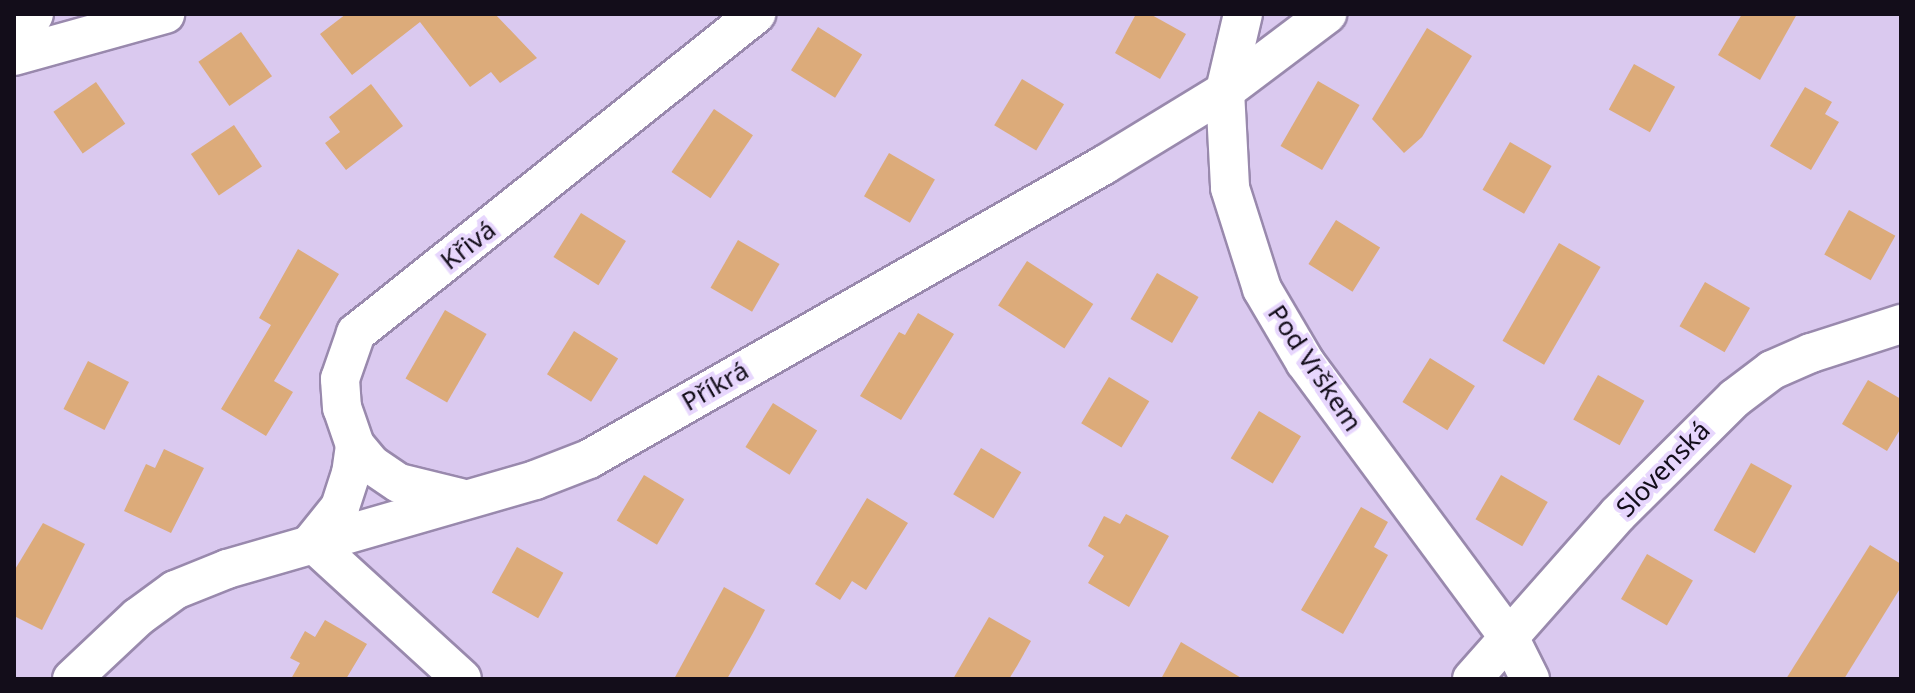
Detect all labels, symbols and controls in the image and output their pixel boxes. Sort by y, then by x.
street label: Křivá [434,214,502,276]
street label: Pod Vrškem [1261,299,1369,437]
street label: Příkrá [676,355,754,417]
street label: Slovenská [1610,415,1716,523]

